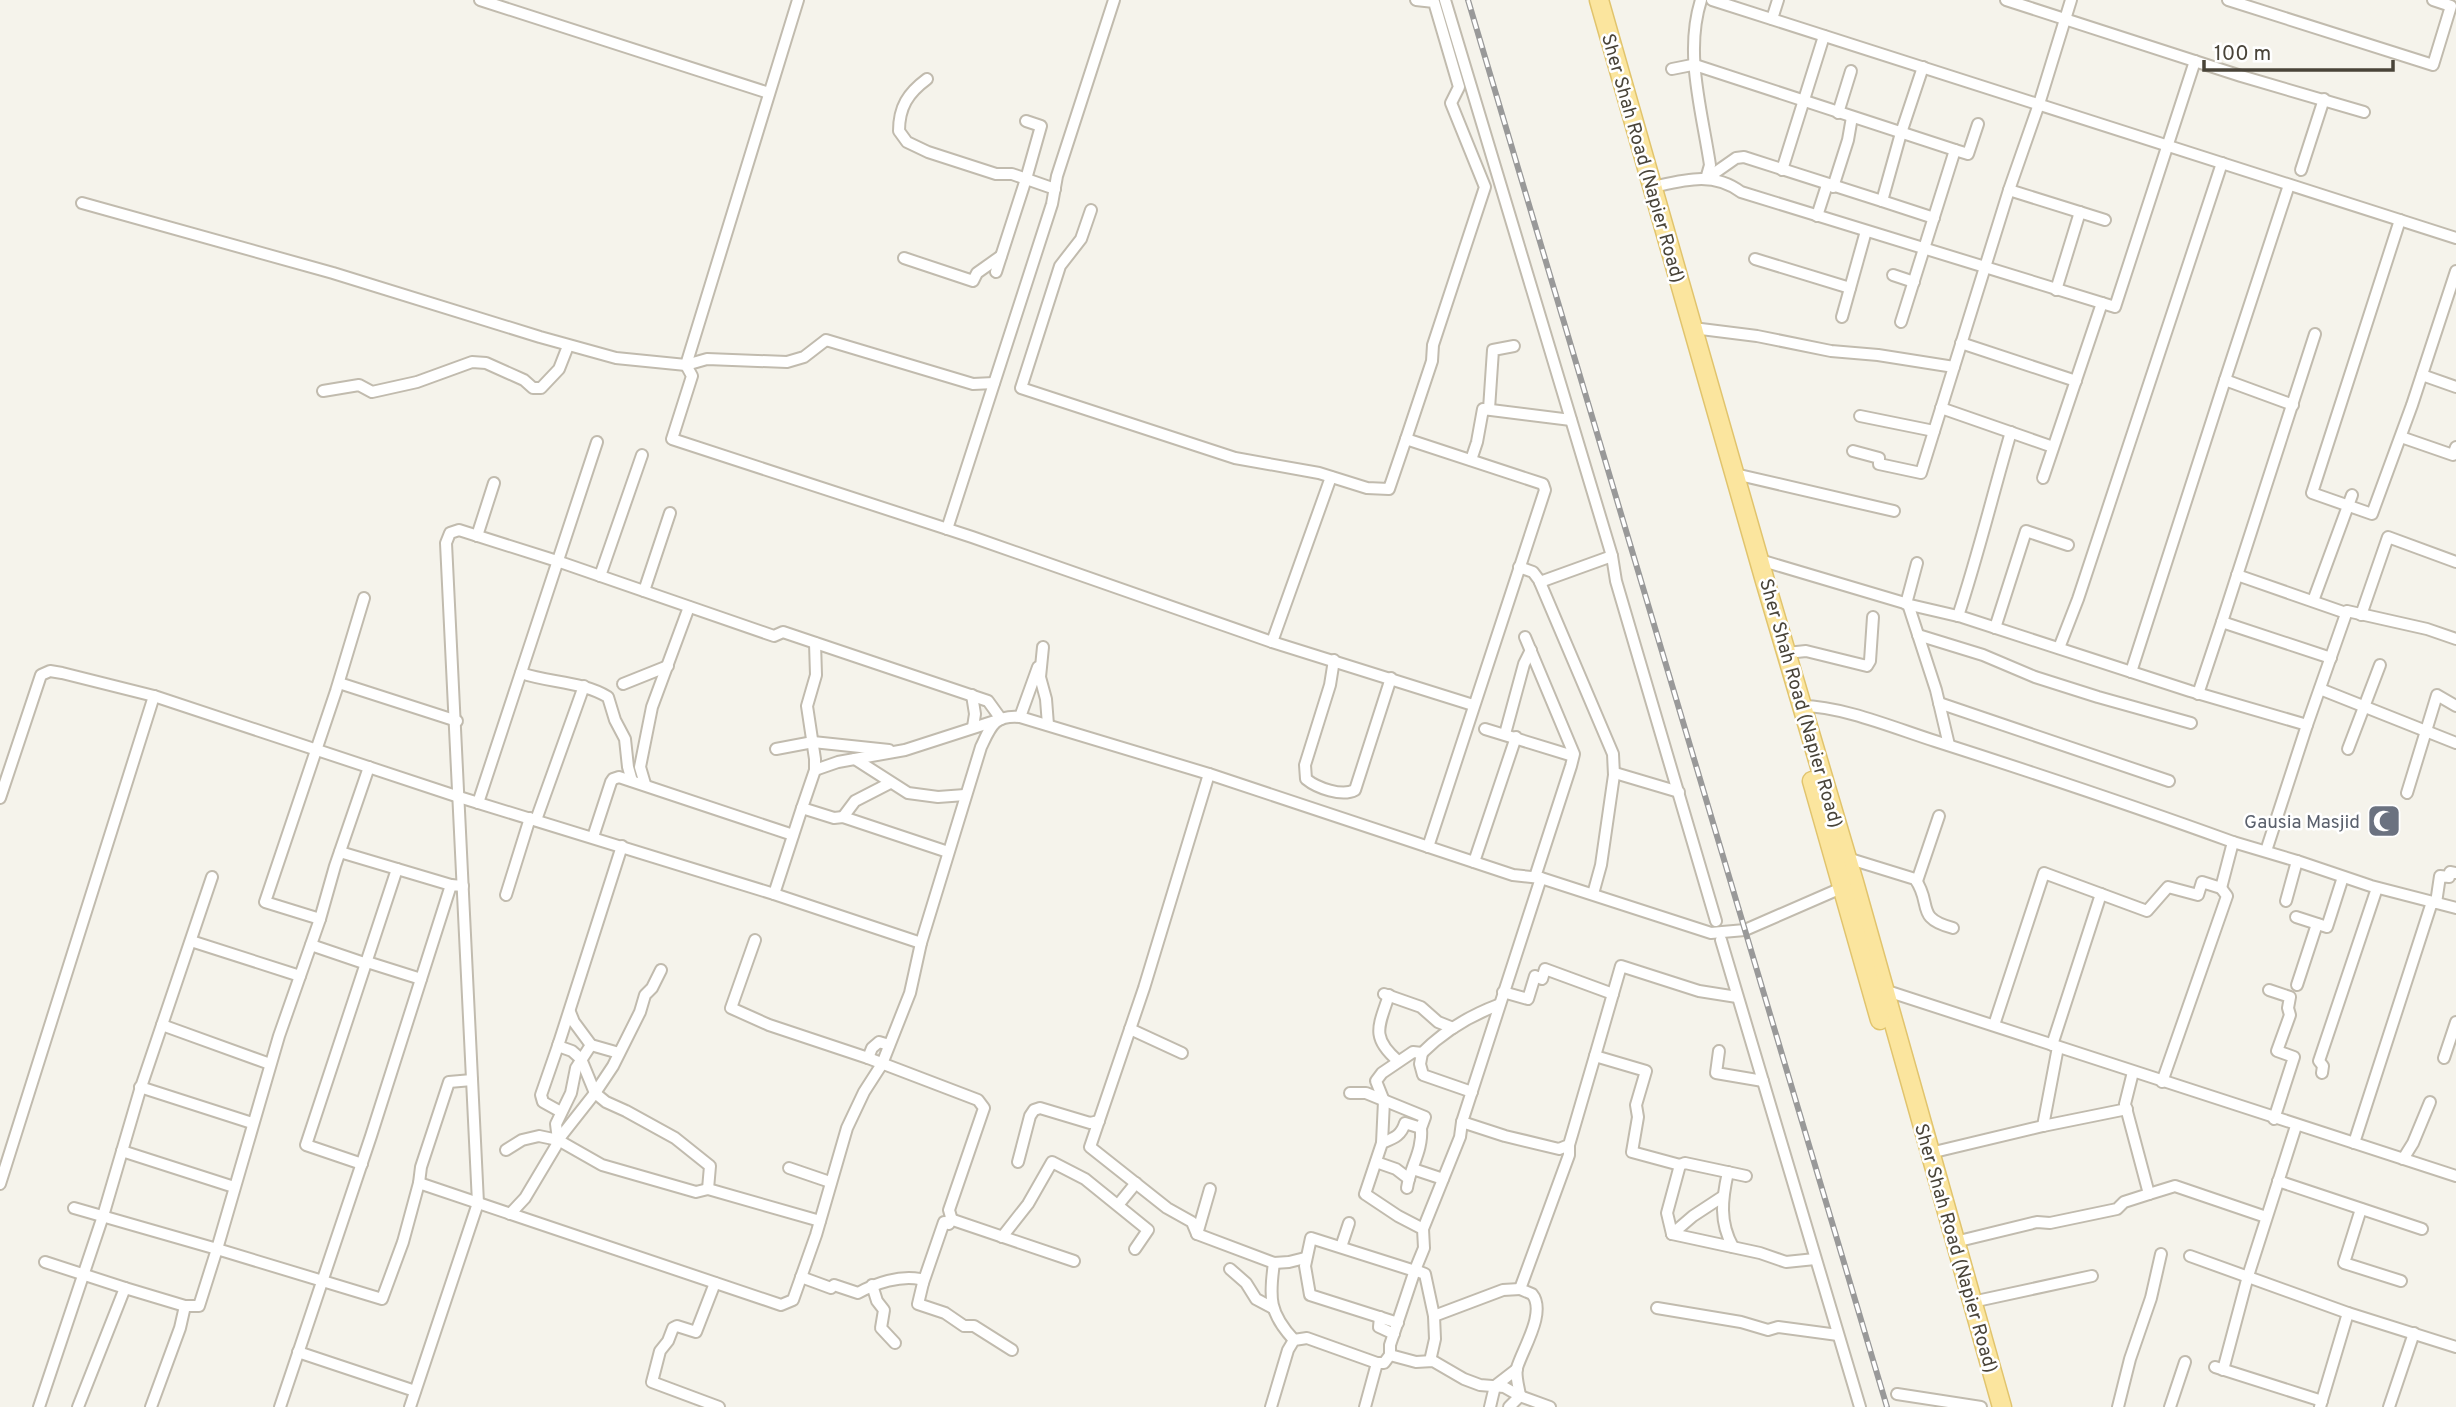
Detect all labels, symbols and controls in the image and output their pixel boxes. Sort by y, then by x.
scale bar [2204,28,2393,72]
street label: Sher Shah Road (Napier Road) [1595,31,1689,286]
text: 100 m [2214,41,2271,68]
street label: Sher Shah Road (Napier Road) [1753,576,1847,831]
mosque icon: Gausia Masjid [2365,802,2403,840]
place label: Gausia Masjid [2244,811,2360,835]
street label: Sher Shah Road (Napier Road) [1908,1121,2002,1376]

